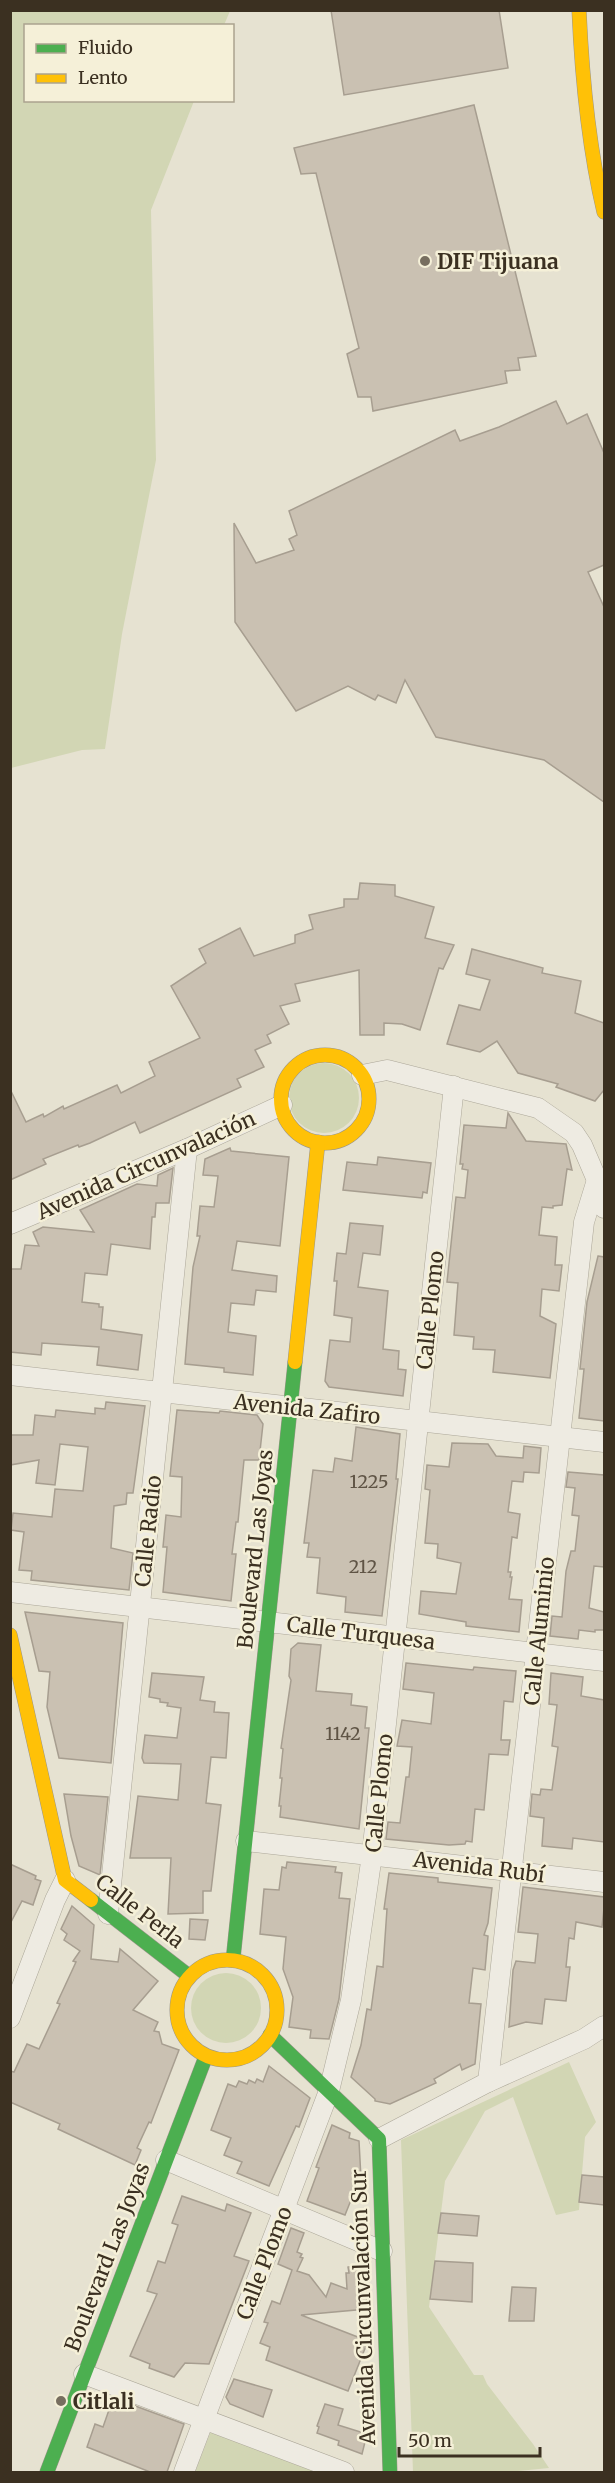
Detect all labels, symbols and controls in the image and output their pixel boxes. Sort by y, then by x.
legend [24,24,234,102]
text: Fluido [78,36,133,59]
text: Lento [78,66,128,89]
place label: DIF Tijuana [437,248,559,275]
marker: DIF Tijuana [418,254,432,268]
street label: Avenida Circunvalación [32,1105,260,1226]
street label: Calle Plomo [410,1249,450,1371]
street label: Avenida Zafiro [231,1388,382,1430]
street label: Boulevard Las Joyas [231,1448,279,1650]
house number: 1225 [350,1470,388,1493]
street label: Calle Radio [129,1474,167,1588]
house number: 212 [349,1555,377,1578]
street label: Calle Aluminio [518,1555,560,1707]
street label: Calle Turquesa [285,1611,437,1655]
house number: 1142 [325,1722,361,1745]
street label: Calle Plomo [359,1732,399,1854]
street label: Avenida Rubí [411,1845,547,1889]
street label: Calle Perla [90,1868,190,1954]
street label: Boulevard Las Joyas [59,2159,155,2355]
street label: Avenida Circunvalación Sur [345,2168,381,2447]
street label: Calle Plomo [230,2203,298,2323]
place label: Citlali [73,2388,135,2415]
marker: Citlali [54,2394,68,2408]
scale bar [399,2420,540,2458]
text: 50 m [408,2429,452,2452]

